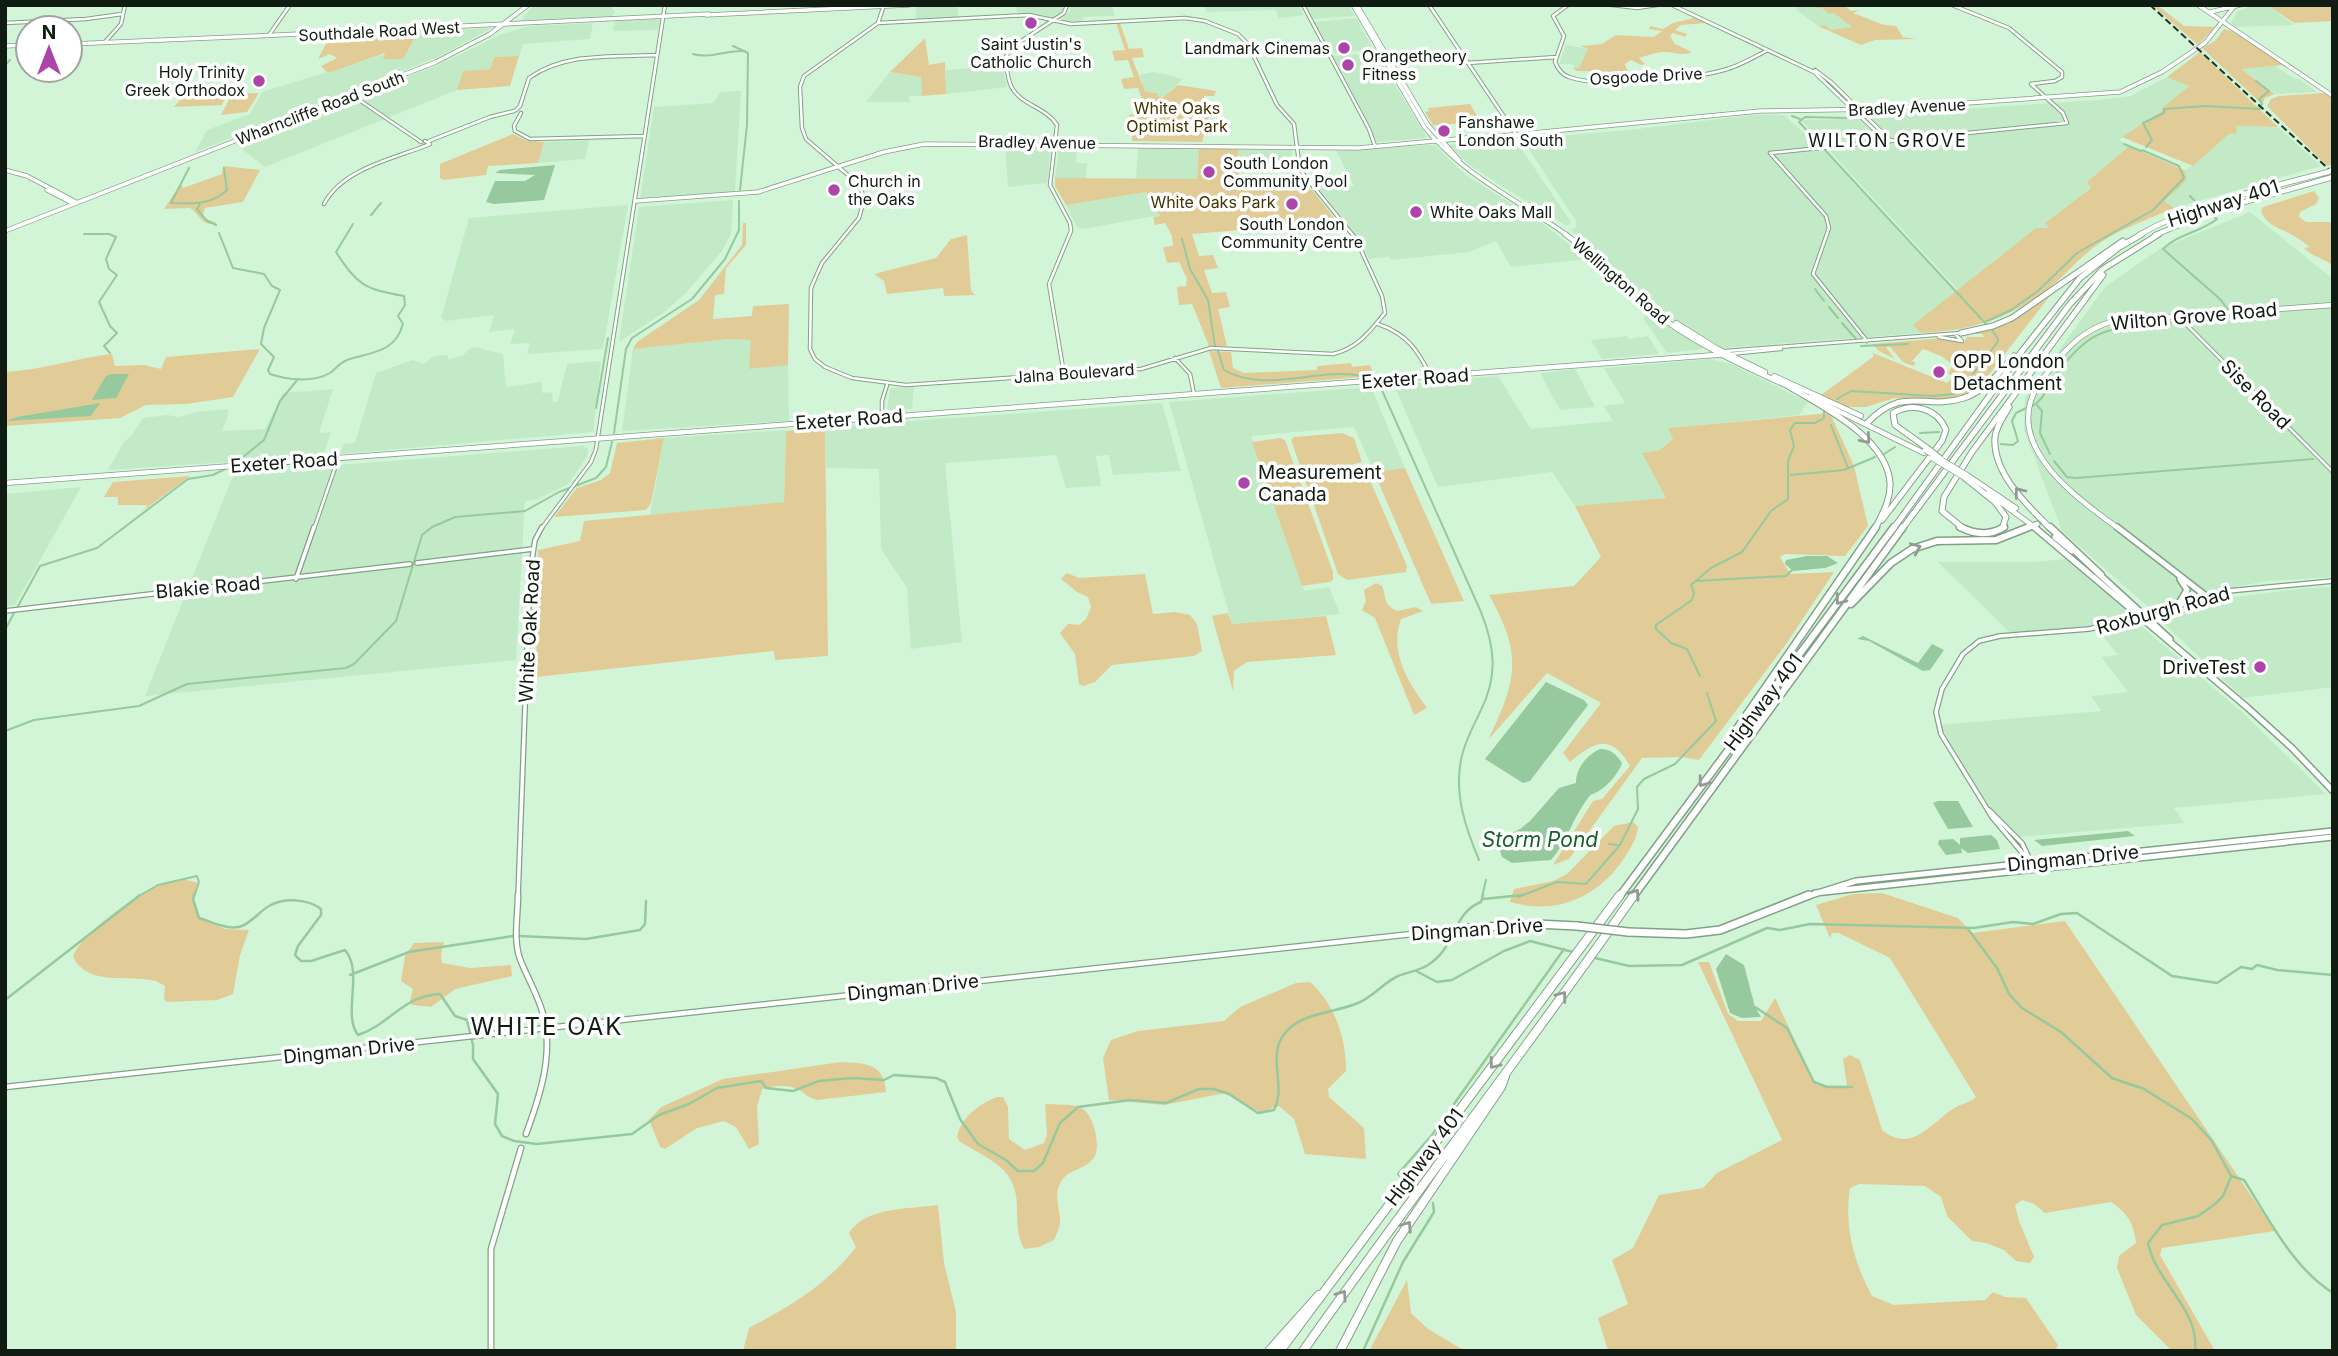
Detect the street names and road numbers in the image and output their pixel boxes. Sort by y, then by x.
street label: Southdale Road West [298,17,460,45]
street label: Osgoode Drive [1589,63,1703,89]
street label: Wharncliffe Road South [233,67,407,149]
street label: Bradley Avenue [1848,94,1966,120]
street label: Bradley Avenue [978,131,1096,153]
street label: Highway 401 [2165,175,2282,232]
street label: Wellington Road [1568,233,1674,329]
street label: Wilton Grove Road [2110,298,2278,335]
street label: Sise Road [2216,355,2295,434]
street label: Jalna Boulevard [1013,359,1135,387]
street label: Exeter Road [1360,363,1470,394]
street label: Exeter Road [794,404,904,435]
street label: Exeter Road [229,447,339,478]
street label: White Oak Road [514,559,545,703]
street label: Blakie Road [155,571,261,604]
street label: Roxburgh Road [2094,582,2232,639]
street label: Highway 401 [1719,649,1807,755]
street label: Dingman Drive [2006,840,2140,877]
street label: Dingman Drive [1410,913,1544,946]
street label: Dingman Drive [846,969,980,1006]
street label: Dingman Drive [282,1032,416,1069]
street label: Highway 401 [1380,1104,1468,1210]

